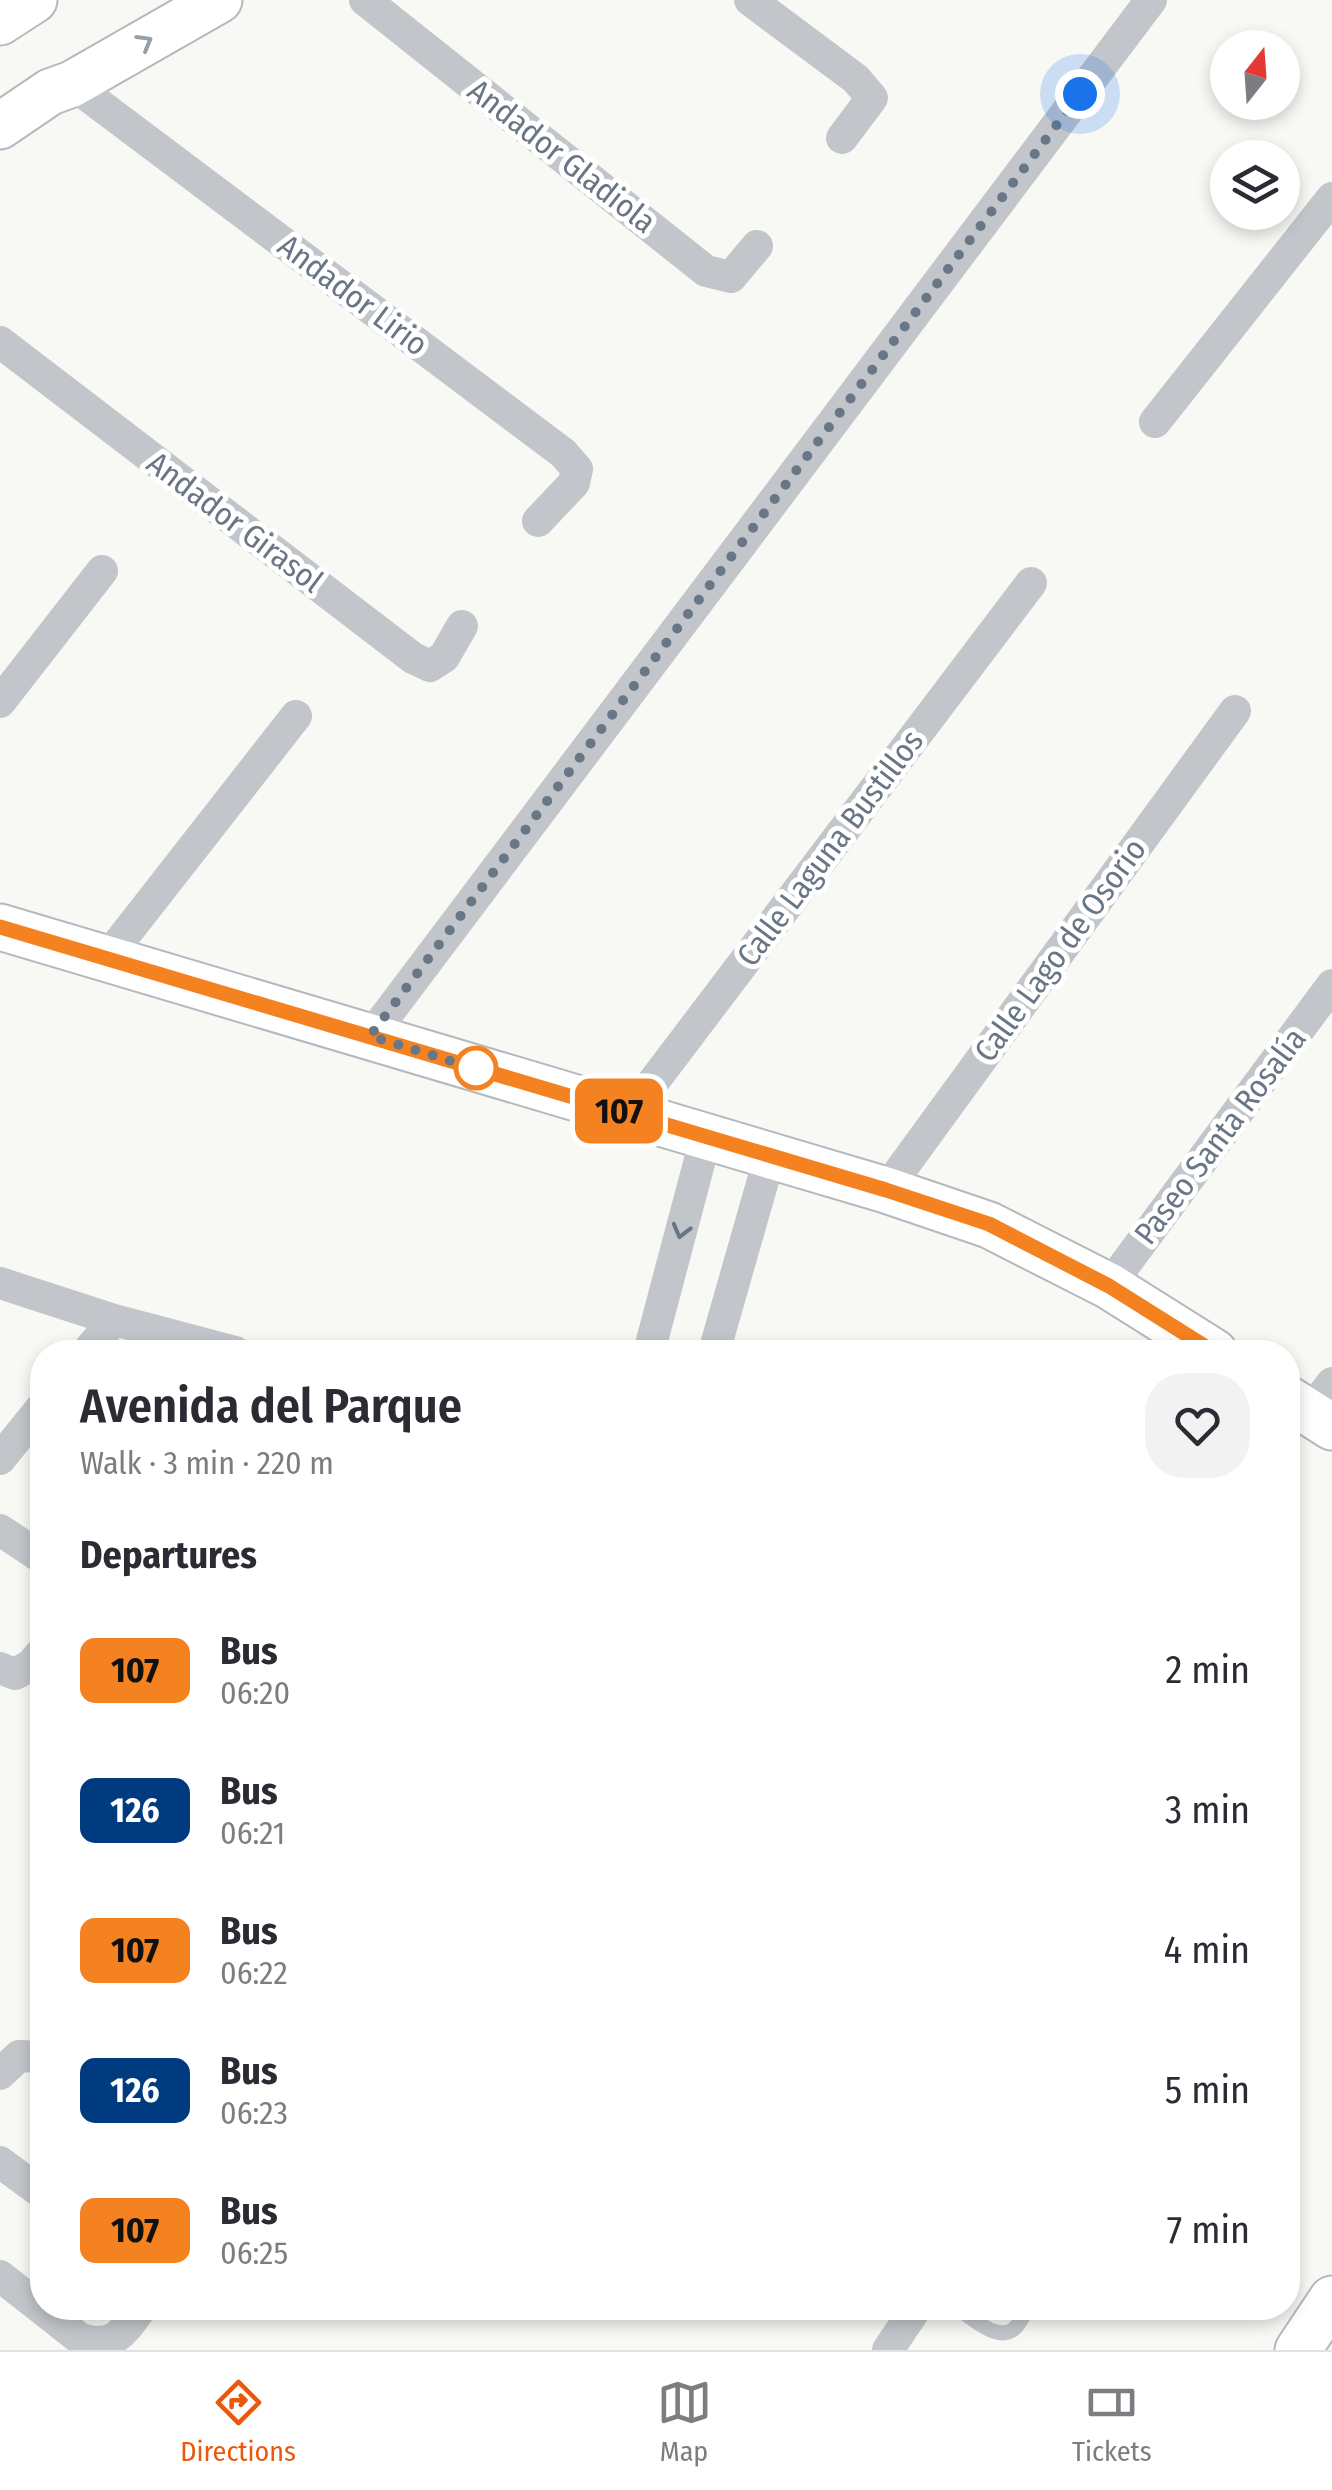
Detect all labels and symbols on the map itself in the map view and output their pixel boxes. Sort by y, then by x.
north arrow [1210,30,1300,120]
one-way arrow [134,35,152,55]
your location [1055,69,1105,119]
street label: Andador Gladiola [461,71,663,241]
street label: Andador Lirio [271,226,435,364]
street label: Andador Girasol [140,444,330,600]
street label: Calle Laguna Bustillos [729,722,931,974]
street label: Calle Lago de Osorio [966,831,1154,1069]
street label: Paseo Santa Rosalía [1126,1020,1314,1252]
unlabelled marker [455,1047,497,1089]
line badge: 107 [562,1078,676,1144]
one-way arrow [672,1222,693,1239]

